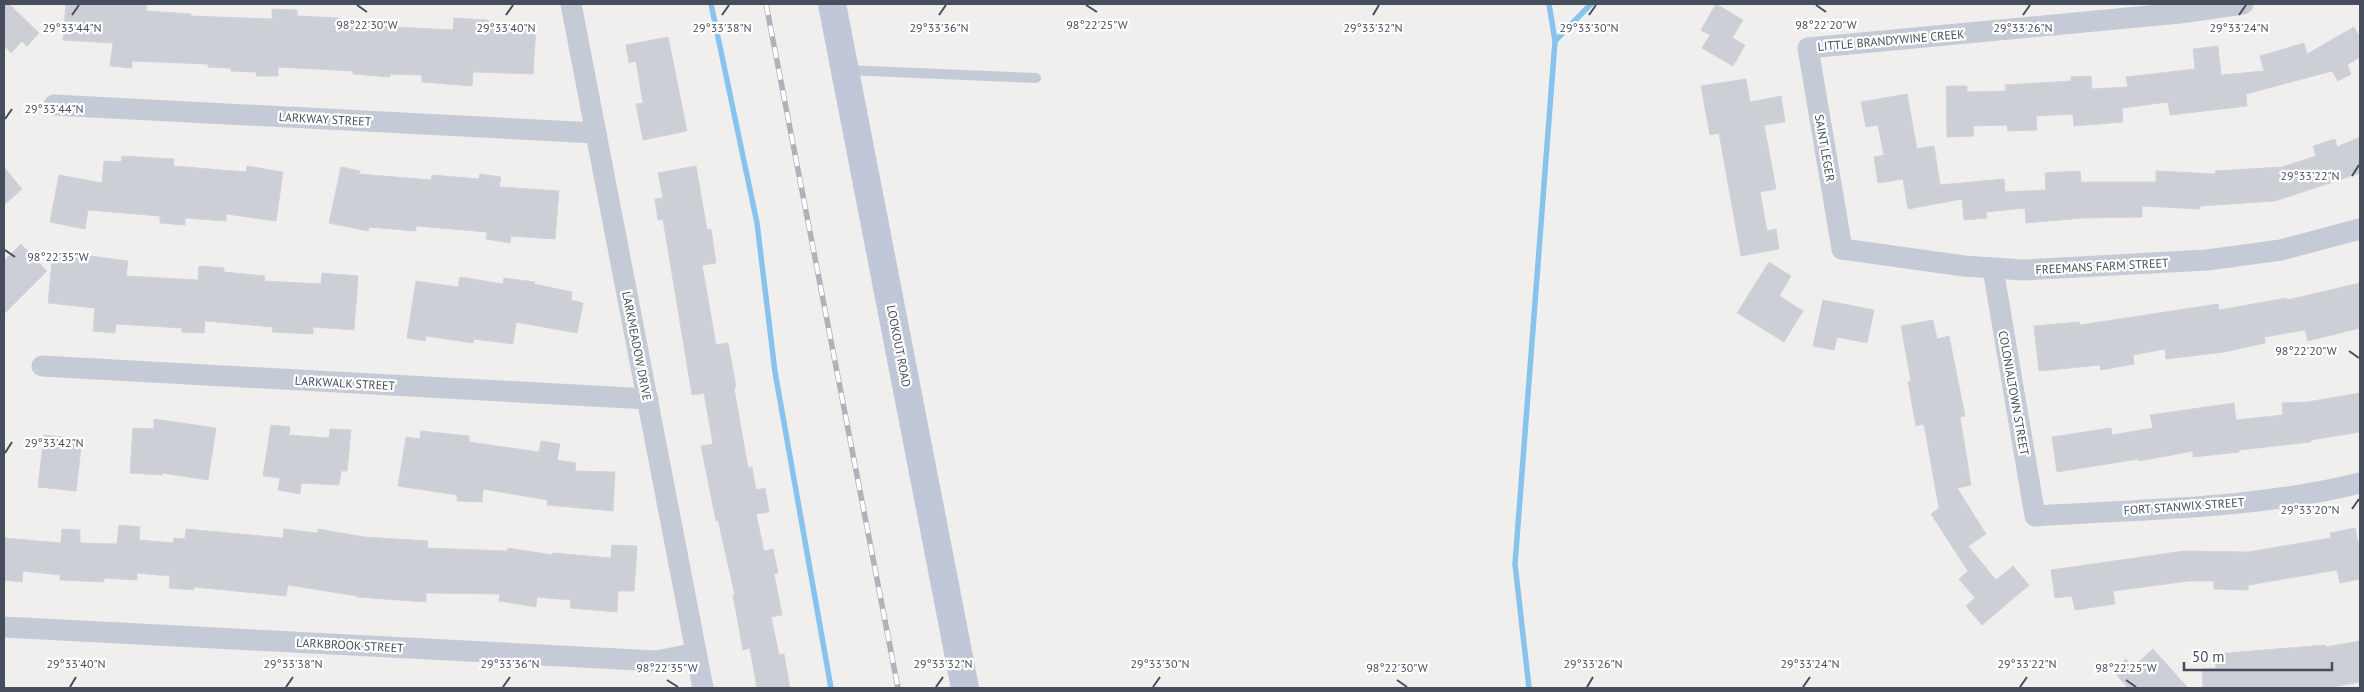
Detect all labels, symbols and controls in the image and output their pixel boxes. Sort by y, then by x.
text: 98°22'30"W [336,17,398,32]
text: 98°22'25"W [1066,17,1128,32]
text: 98°22'20"W [1795,17,1857,32]
text: 29°33'44"N [42,20,102,35]
text: 29°33'40"N [476,20,536,35]
text: 29°33'38"N [692,20,752,35]
text: 29°33'36"N [909,20,969,35]
text: 29°33'32"N [1343,20,1403,35]
text: 29°33'30"N [1559,20,1619,35]
text: 29°33'26"N [1993,20,2053,35]
text: 29°33'24"N [2209,20,2269,35]
street label: LITTLE BRANDYWINE CREEK [1817,26,1965,54]
text: 29°33'44"N [24,101,84,116]
street label: LARKWAY STREET [278,109,372,129]
street label: SAINT LEGER [1812,113,1838,183]
text: 29°33'22"N [2280,168,2340,183]
text: 98°22'35"W [27,249,89,264]
street label: FREEMANS FARM STREET [2035,255,2169,277]
street label: LARKMEADOW DRIVE [619,290,655,402]
street label: LOOKOUT ROAD [884,304,914,388]
street label: COLONIALTOWN STREET [1996,329,2032,457]
text: 98°22'20"W [2275,343,2337,358]
street label: LARKWALK STREET [294,373,396,393]
text: 29°33'42"N [24,435,84,450]
street label: FORT STANWIX STREET [2123,494,2245,518]
text: 29°33'20"N [2280,502,2340,517]
street label: LARKBROOK STREET [296,635,404,655]
scale bar [2184,640,2332,672]
text: 50 m [2192,647,2225,666]
text: 29°33'40"N [46,656,106,671]
text: 29°33'38"N [263,656,323,671]
text: 29°33'36"N [480,656,540,671]
text: 29°33'32"N [913,656,973,671]
text: 29°33'30"N [1130,656,1190,671]
text: 29°33'26"N [1563,656,1623,671]
text: 29°33'24"N [1780,656,1840,671]
text: 29°33'22"N [1997,656,2057,671]
text: 98°22'35"W [636,660,698,675]
text: 98°22'30"W [1366,660,1428,675]
text: 98°22'25"W [2095,660,2157,675]

